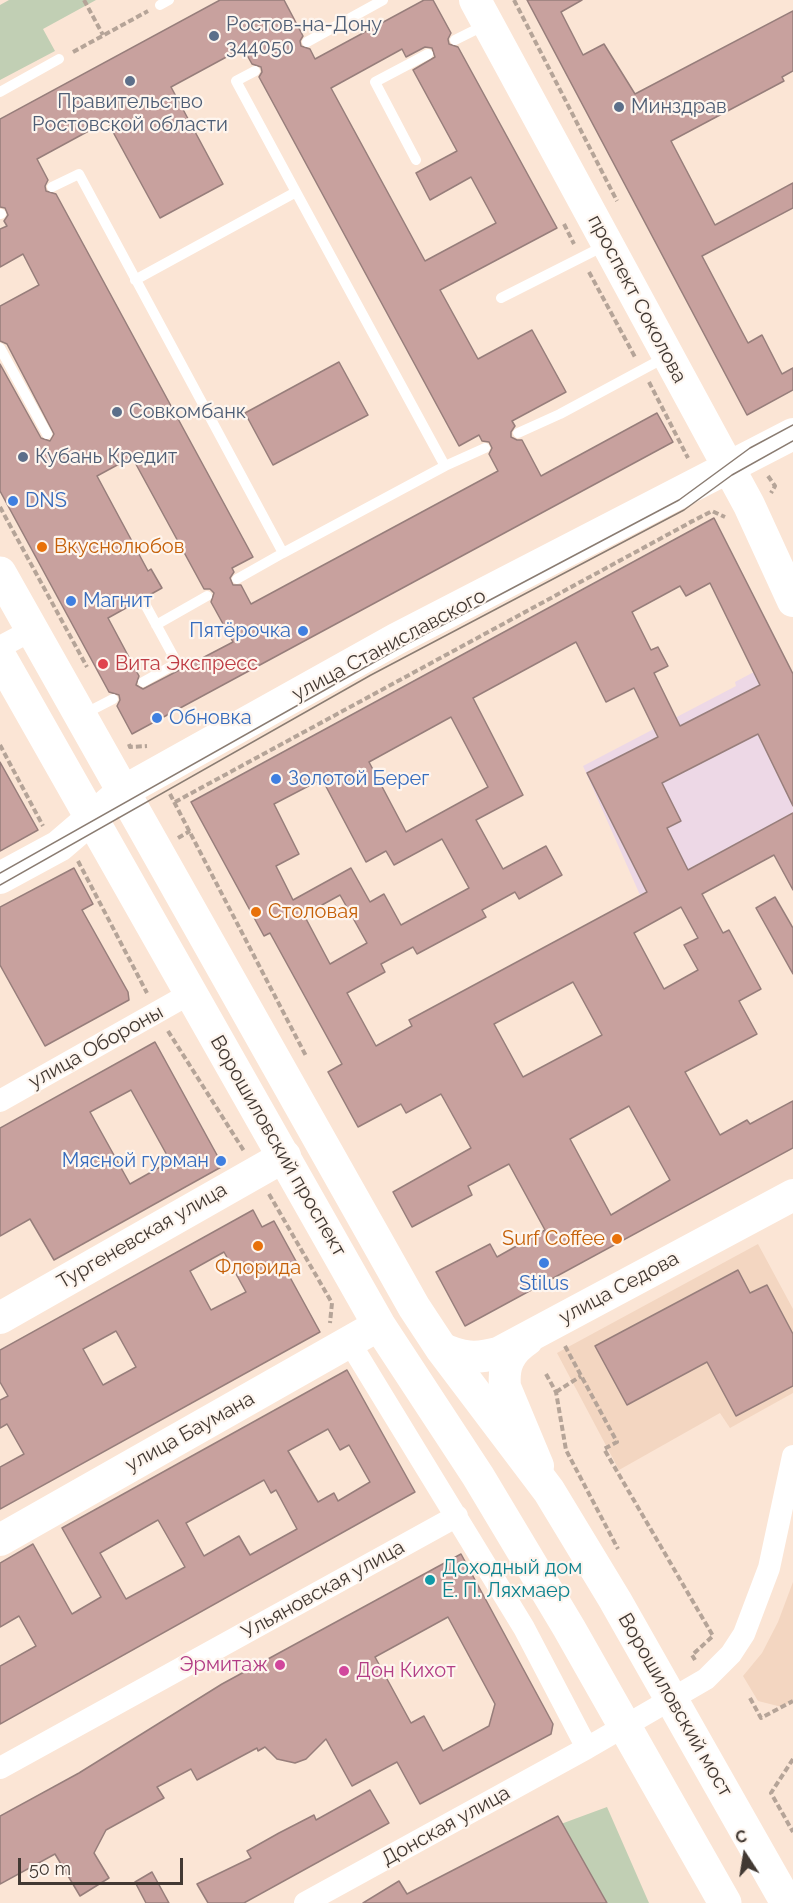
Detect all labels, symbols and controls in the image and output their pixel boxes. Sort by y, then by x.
place label: Ростов-на-Дону 344050 [226,13,382,60]
marker: Ростов-на-Дону 344050 [207,29,221,43]
marker: Правительство Ростовской области [123,74,137,88]
place label: Правительство Ростовской области [32,90,228,137]
place label: Минздрав [631,95,727,119]
marker: Минздрав [612,100,626,114]
street label: проспект Соколова [583,211,691,387]
place label: Совкомбанк [129,400,246,424]
marker: Совкомбанк [110,405,124,419]
place label: Кубань Кредит [35,445,177,469]
marker: Кубань Кредит [16,450,30,464]
place label: DNS [25,489,67,513]
marker: DNS [6,494,20,508]
place label: Вкуснолюбов [54,535,184,559]
marker: Вкуснолюбов [35,540,49,554]
street label: улица Станиславского [288,584,490,706]
place label: Магнит [83,589,153,613]
marker: Магнит [64,594,78,608]
place label: Пятёрочка [189,619,291,643]
marker: Пятёрочка [296,624,310,638]
place label: Вита Экспресс [115,652,258,676]
marker: Вита Экспресс [96,657,110,671]
place label: Обновка [169,706,252,730]
marker: Обновка [150,711,164,725]
place label: Золотой Берег [288,767,429,791]
marker: Золотой Берег [269,772,283,786]
place label: Столовая [268,900,358,924]
marker: Столовая [249,905,263,919]
street label: улица Обороны [24,1000,168,1094]
street label: Ворошиловский проспект [205,1031,351,1261]
place label: Мясной гурман [62,1149,209,1173]
marker: Мясной гурман [214,1154,228,1168]
street label: Тургеневская улица [53,1178,231,1294]
place label: Surf Coffee [502,1227,605,1251]
marker: Surf Coffee [610,1232,624,1246]
marker: Флорида [251,1239,265,1253]
street label: улица Седова [555,1246,683,1330]
place label: Флорида [215,1256,301,1280]
marker: Stilus [537,1256,551,1270]
place label: Stilus [519,1272,569,1296]
street label: улица Баумана [121,1387,259,1477]
street label: Ульяновская улица [237,1535,409,1645]
place label: Доходный дом Е. П. Ляхмаер [442,1556,582,1603]
marker: Доходный дом Е. П. Ляхмаер [423,1573,437,1587]
street label: Ворошиловский мост [613,1609,737,1801]
place label: Эрмитаж [179,1653,268,1677]
marker: Эрмитаж [273,1658,287,1672]
place label: Дон Кихот [356,1659,456,1683]
marker: Дон Кихот [337,1664,351,1678]
street label: Донская улица [378,1781,514,1871]
north arrow [715,1825,775,1885]
text: С [734,1826,748,1847]
scale bar [21,1846,186,1884]
text: 50 m [29,1858,71,1879]

